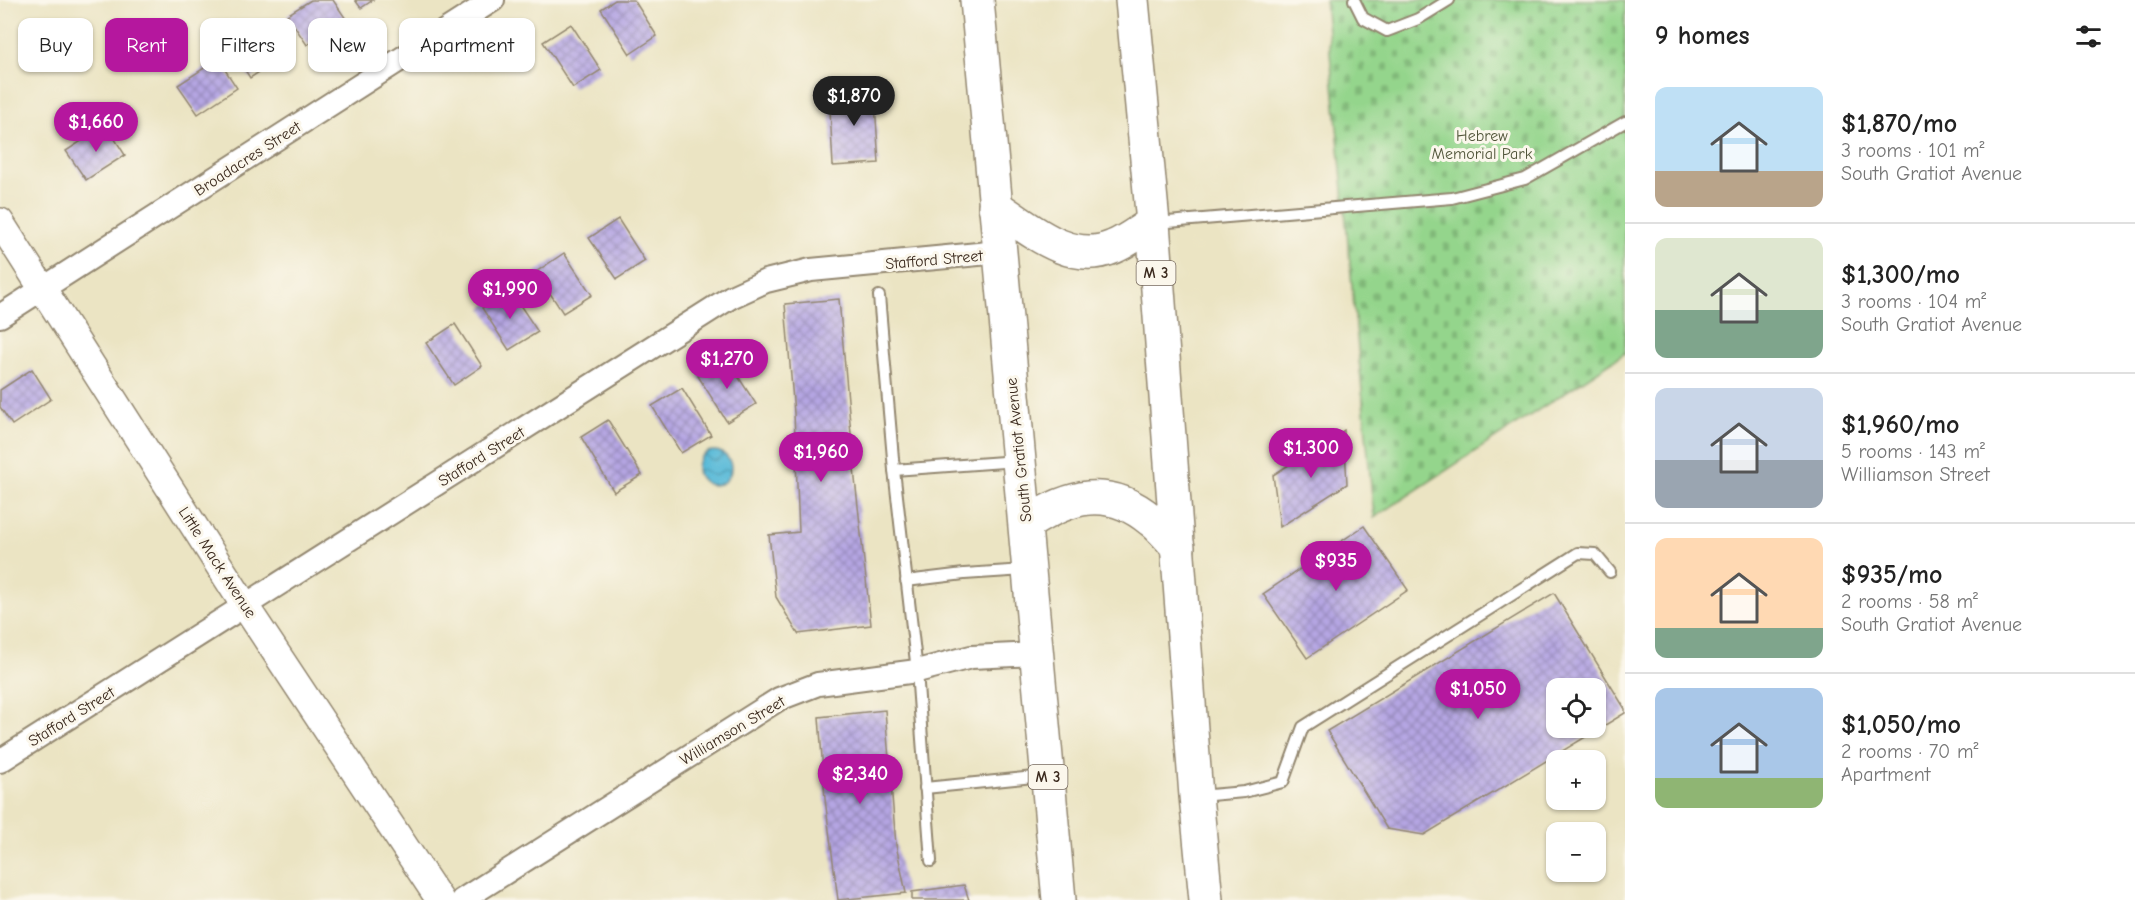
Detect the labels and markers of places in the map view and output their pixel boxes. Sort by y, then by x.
pin: $1,870 [805,76,903,127]
pin: $1,660 [47,102,145,153]
pin: $1,990 [461,269,559,320]
pin: $1,270 [678,339,776,390]
pin: $1,300 [1262,428,1360,479]
pin: $1,960 [772,432,870,483]
pin: $935 [1300,541,1372,592]
pin: $1,050 [1429,669,1527,720]
pin: $2,340 [811,754,909,805]

